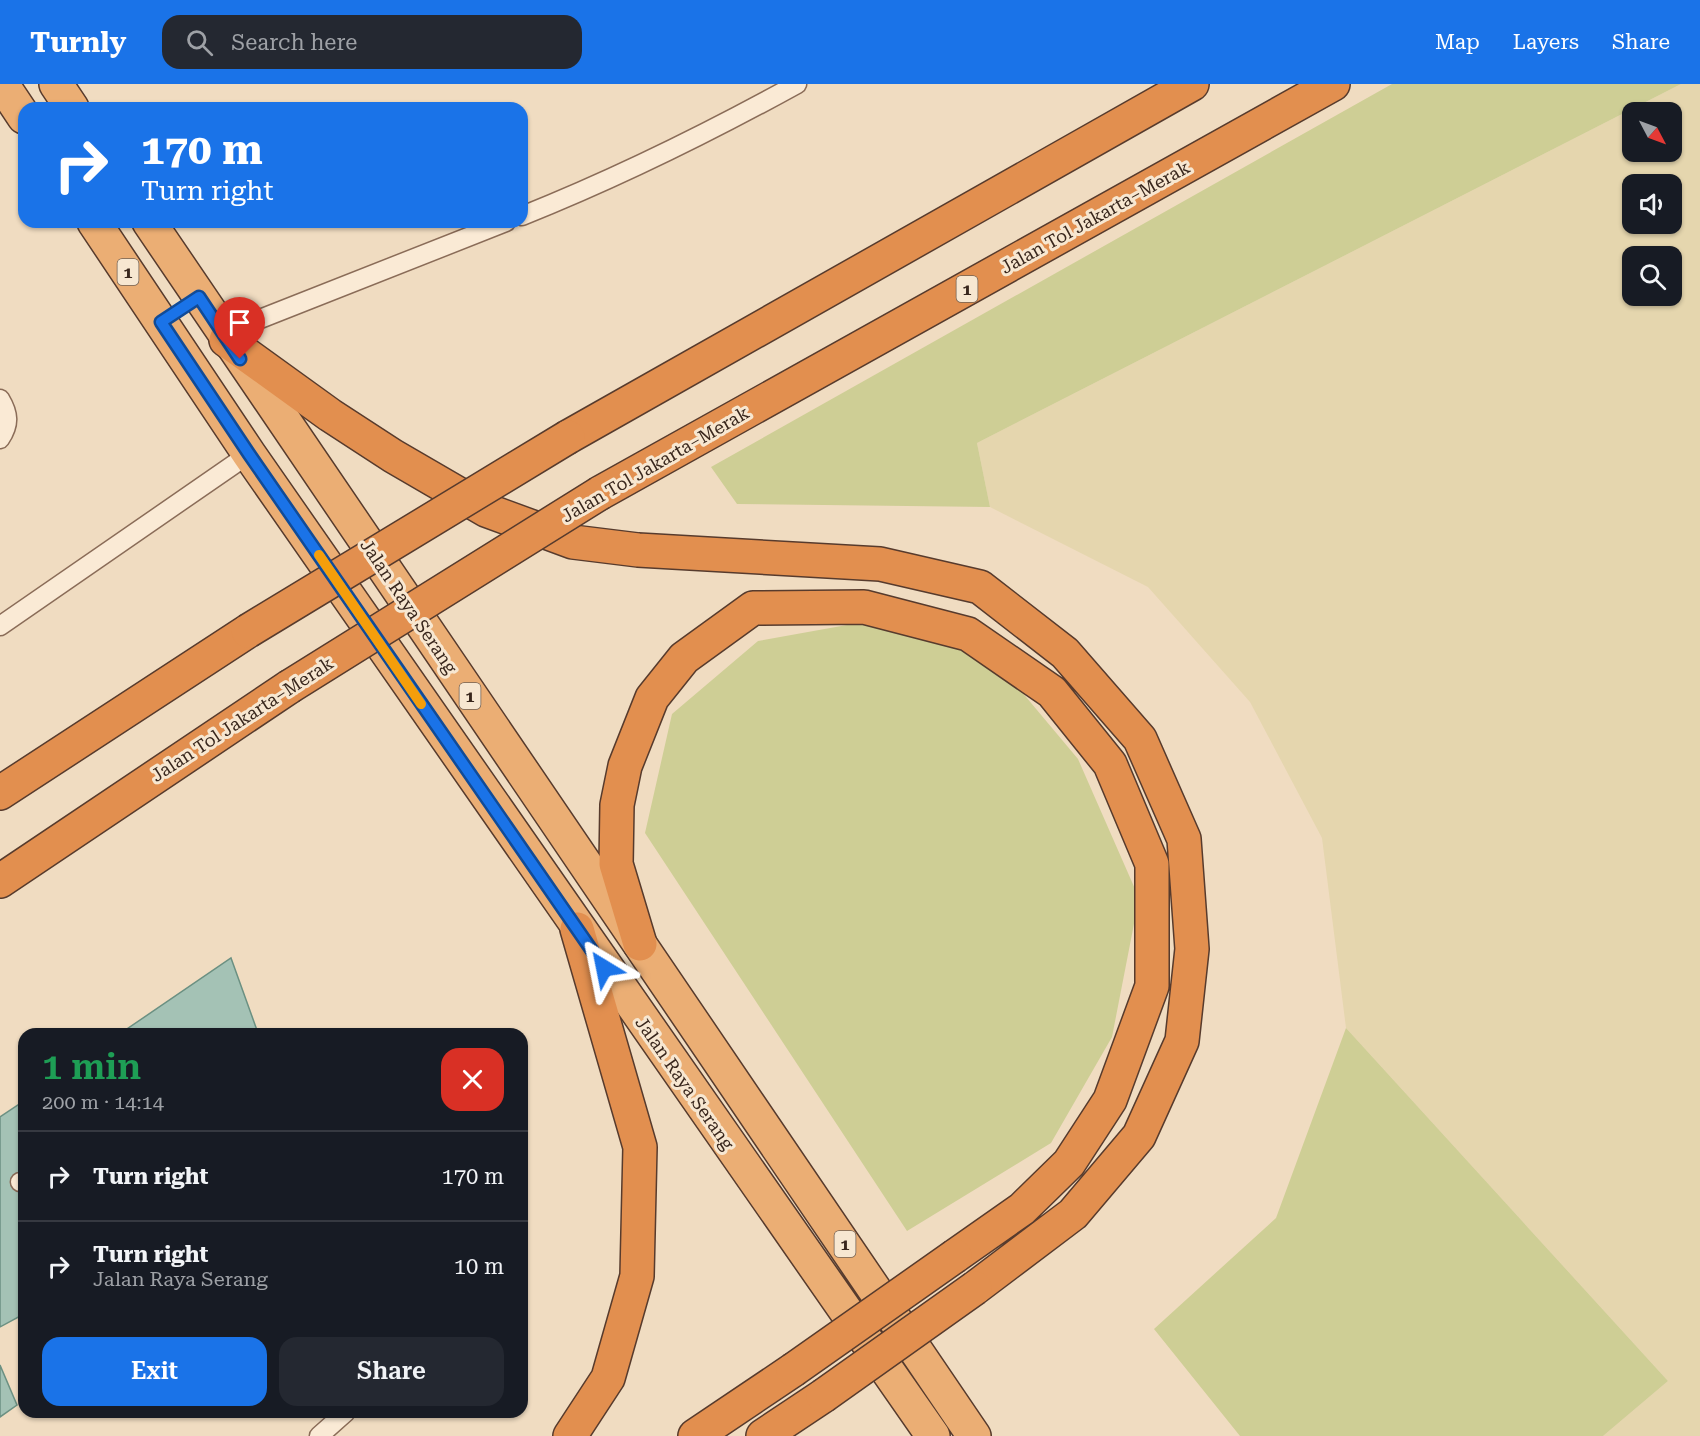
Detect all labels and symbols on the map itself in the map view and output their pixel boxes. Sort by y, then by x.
north arrow [1622,102,1682,162]
street label: Jalan Tol Jakarta–Merak [997,156,1193,278]
road number: 1 [118,259,138,285]
road number: 1 [956,276,978,302]
pin [214,297,265,359]
street label: Jalan Tol Jakarta–Merak [557,402,753,526]
street label: Jalan Raya Serang [356,535,462,678]
street label: Jalan Tol Jakarta–Merak [147,652,337,786]
road number: 1 [460,683,480,709]
position arrow [572,936,636,1000]
street label: Jalan Raya Serang [631,1013,739,1154]
road number: 1 [834,1231,856,1257]

